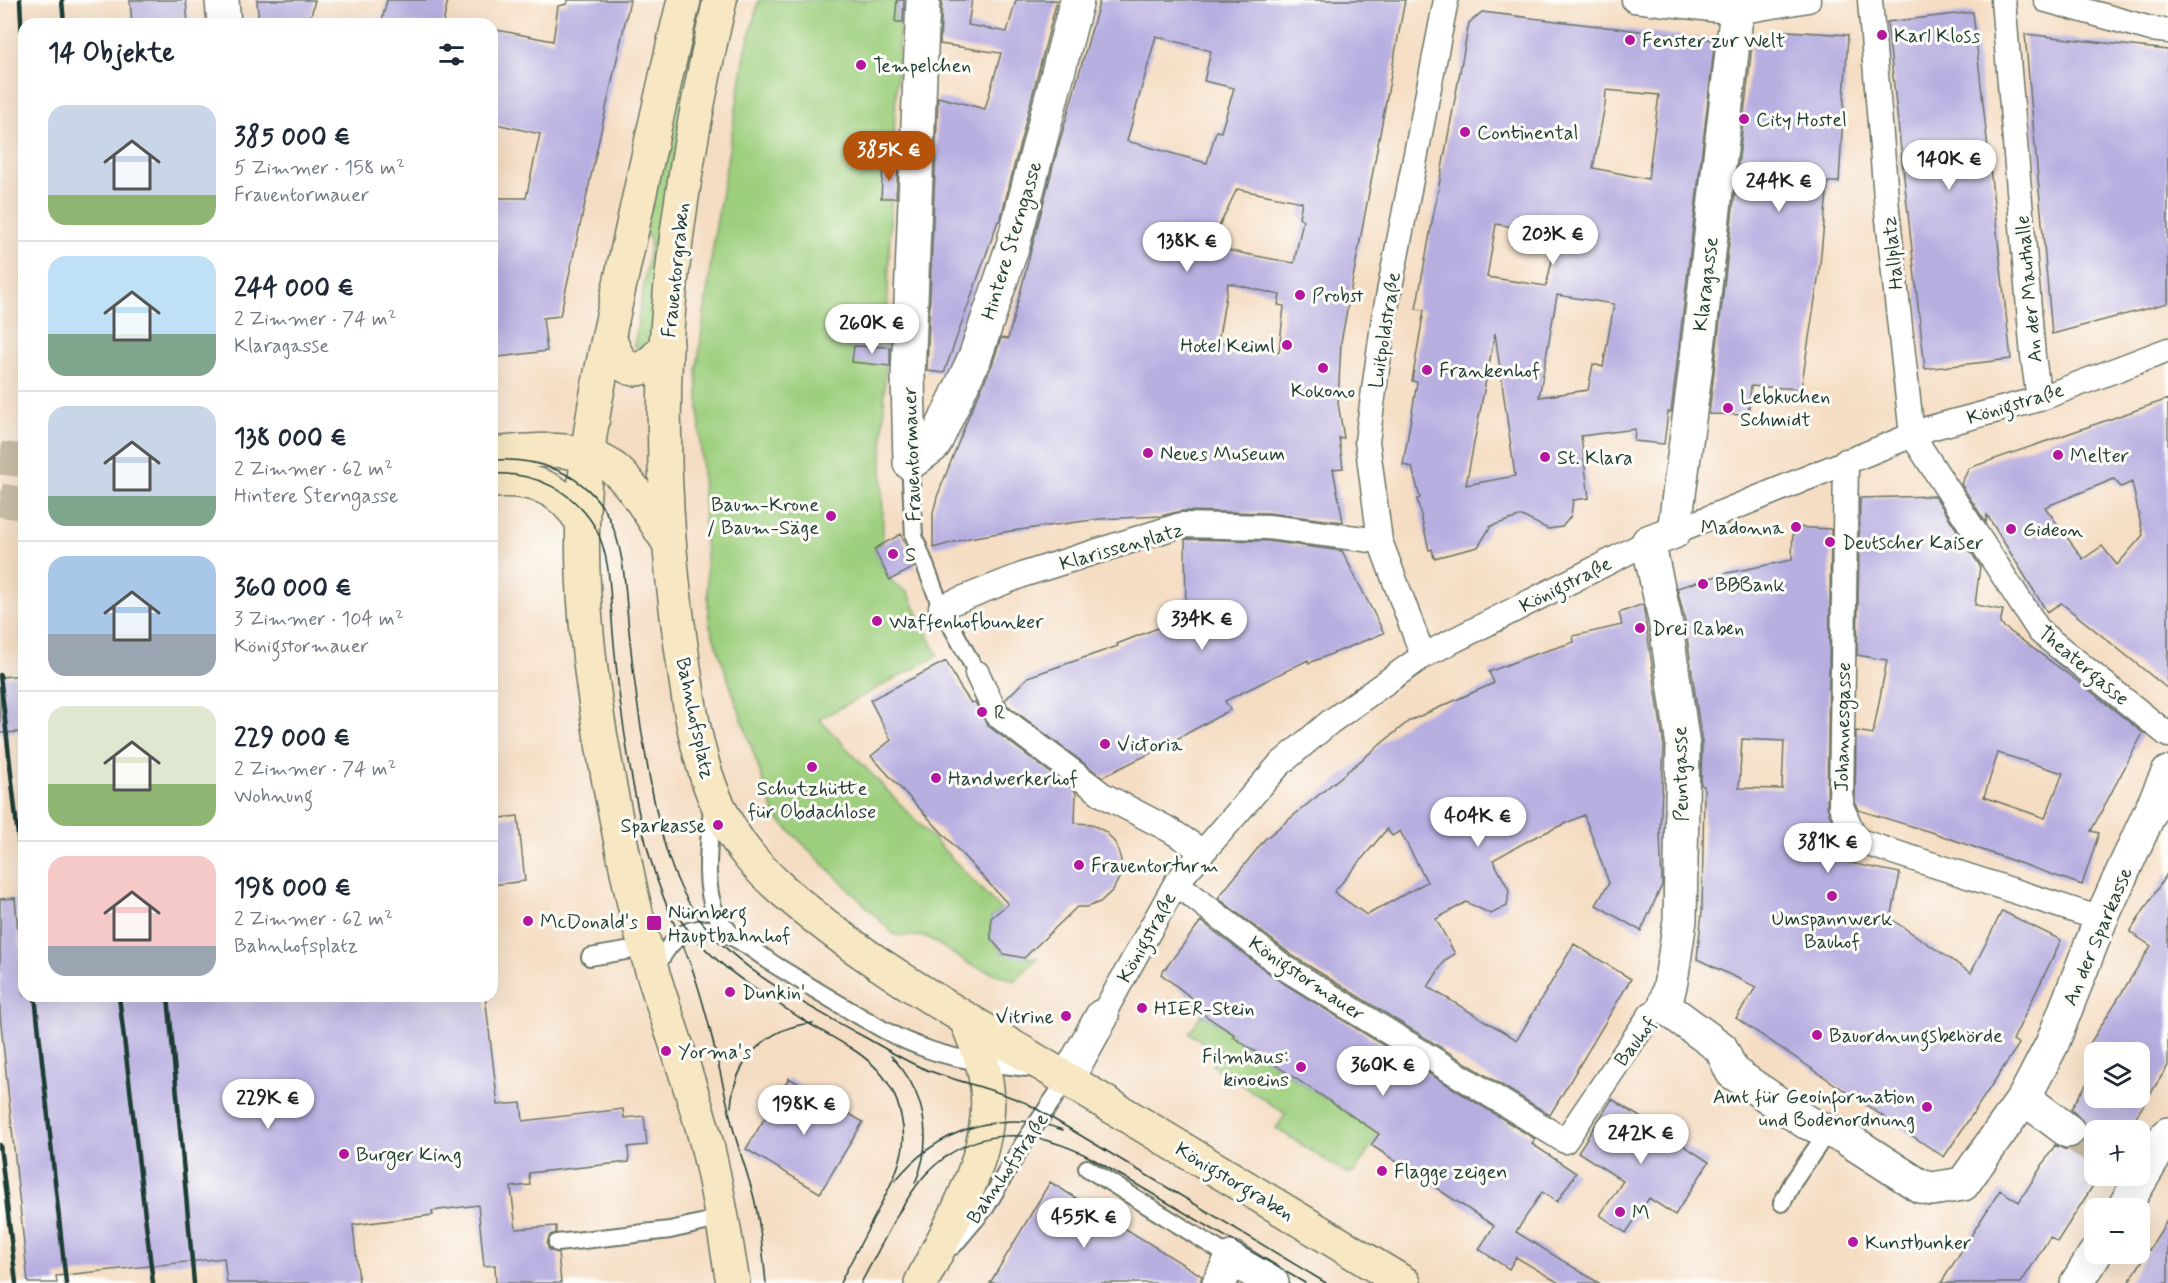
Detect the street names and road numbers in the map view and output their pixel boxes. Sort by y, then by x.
street label: Hintere Sterngasse [975,158,1050,323]
street label: Frauentorgraben [656,201,697,339]
street label: An der Mauthalle [2010,214,2049,364]
street label: Hallplatz [1876,215,1911,291]
street label: Klaragasse [1687,235,1726,333]
street label: Luitpoldstraße [1363,270,1408,390]
street label: Königstraße [1964,377,2068,434]
street label: Frauentormauer [897,386,928,522]
street label: Klarissenplatz [1056,517,1187,578]
street label: Königstraße [1515,551,1617,622]
street label: Theatergasse [2030,620,2134,714]
street label: Bahnhofsplatz [668,655,721,782]
street label: Johannesgasse [1829,662,1859,792]
street label: Peuntgasse [1667,726,1696,822]
street label: An der Sparkasse [2057,863,2140,1010]
street label: Königstraße [1111,887,1185,989]
street label: Königstormauer [1242,930,1370,1030]
street label: Bauhof [1609,1011,1664,1072]
street label: Bahnhofstraße [961,1108,1055,1230]
street label: Königstorgraben [1169,1136,1299,1230]

